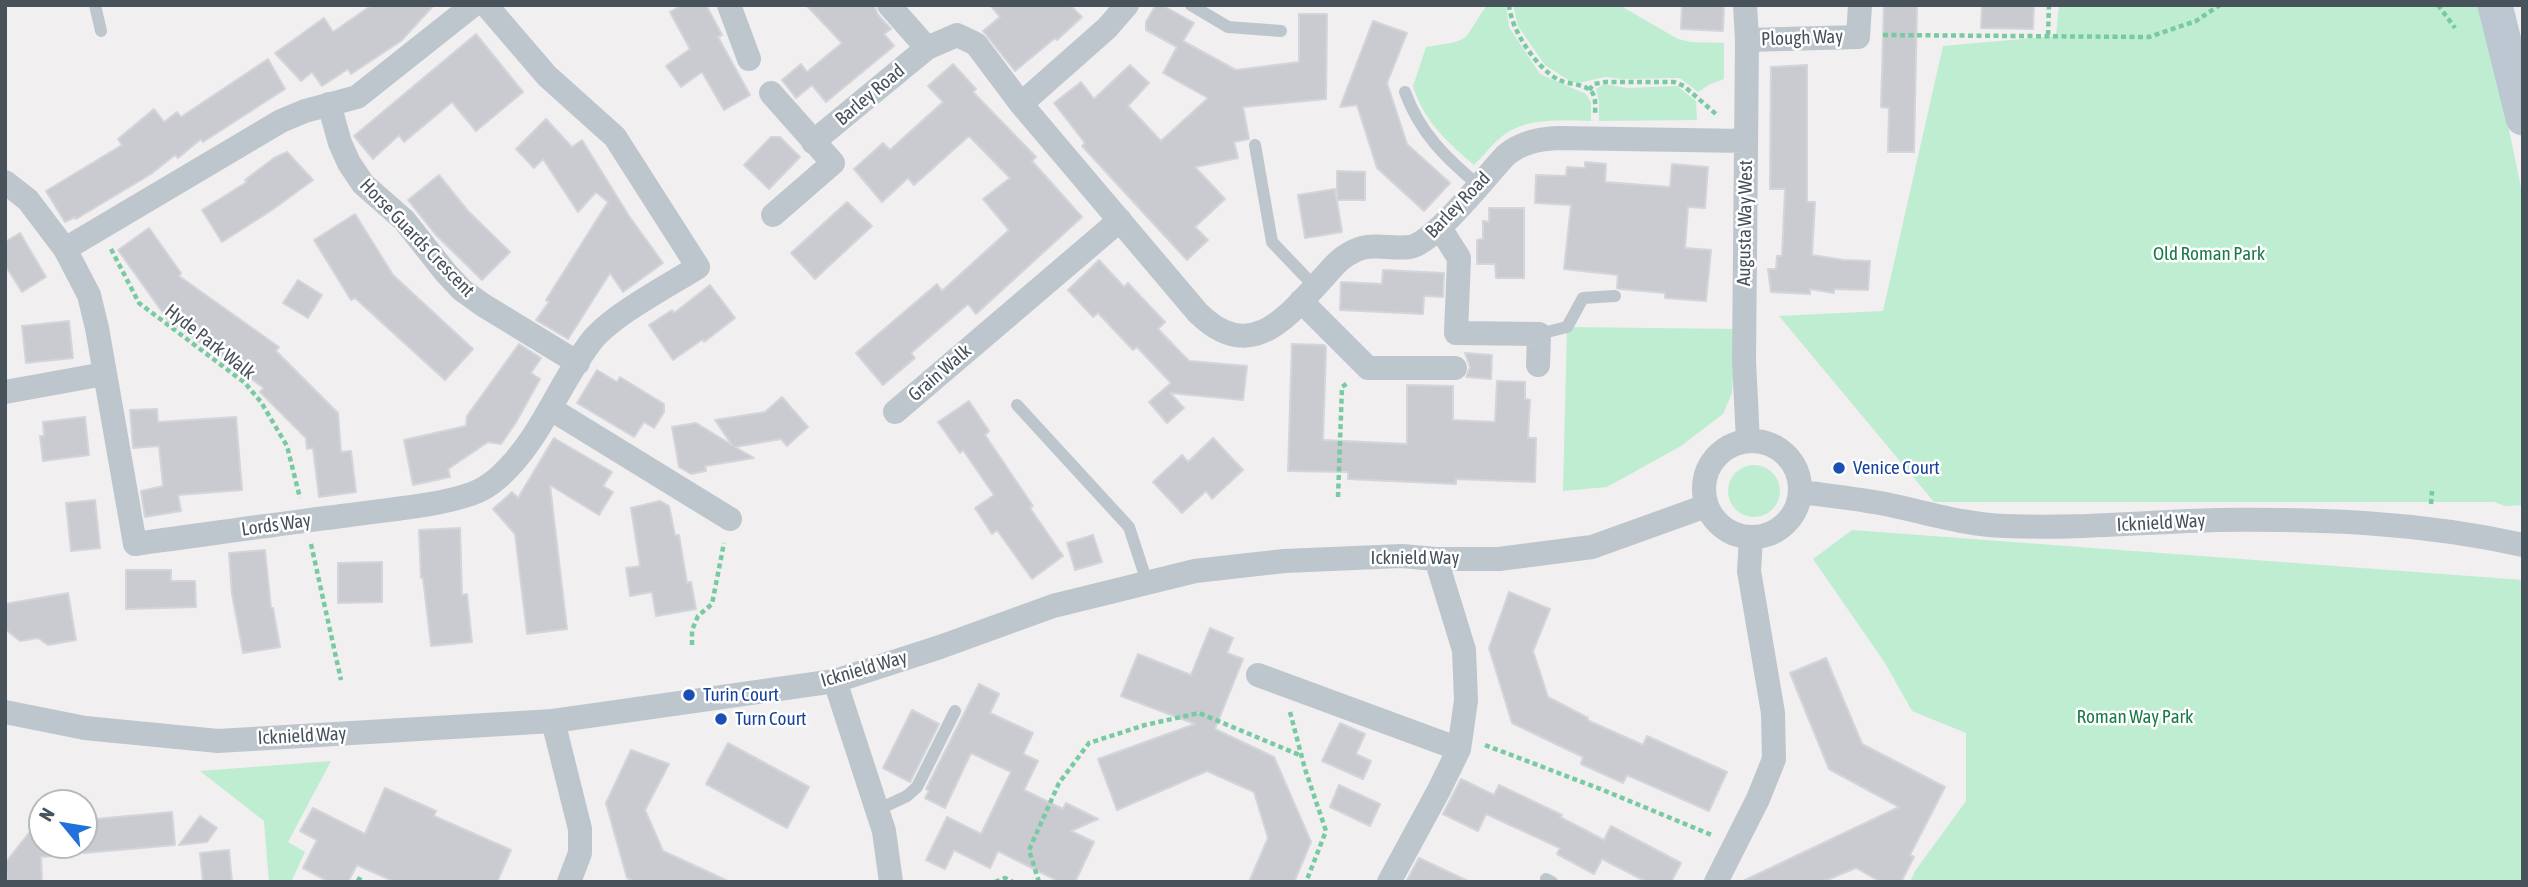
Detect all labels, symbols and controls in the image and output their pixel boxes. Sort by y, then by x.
street label: Plough Way [1761,25,1843,51]
street label: Barley Road [831,59,909,131]
street label: Augusta Way West [1733,160,1757,286]
street label: Barley Road [1421,167,1495,243]
street label: Horse Guards Crescent [355,174,479,302]
park label: Old Roman Park [2153,243,2265,265]
street label: Hyde Park Walk [160,300,260,384]
street label: Grain Walk [904,340,976,406]
place label: Venice Court [1853,457,1940,479]
marker: Venice Court [1831,460,1847,476]
street label: Lords Way [240,509,312,541]
street label: Icknield Way [2116,509,2206,537]
street label: Icknield Way [1371,547,1459,569]
street label: Icknield Way [818,646,910,692]
place label: Turin Court [703,684,779,706]
marker: Turin Court [681,687,697,703]
park label: Roman Way Park [2077,706,2193,728]
place label: Turn Court [735,708,807,730]
marker: Turn Court [713,711,729,727]
street label: Icknield Way [257,722,347,750]
north arrow [28,789,98,859]
text: N [34,804,59,825]

